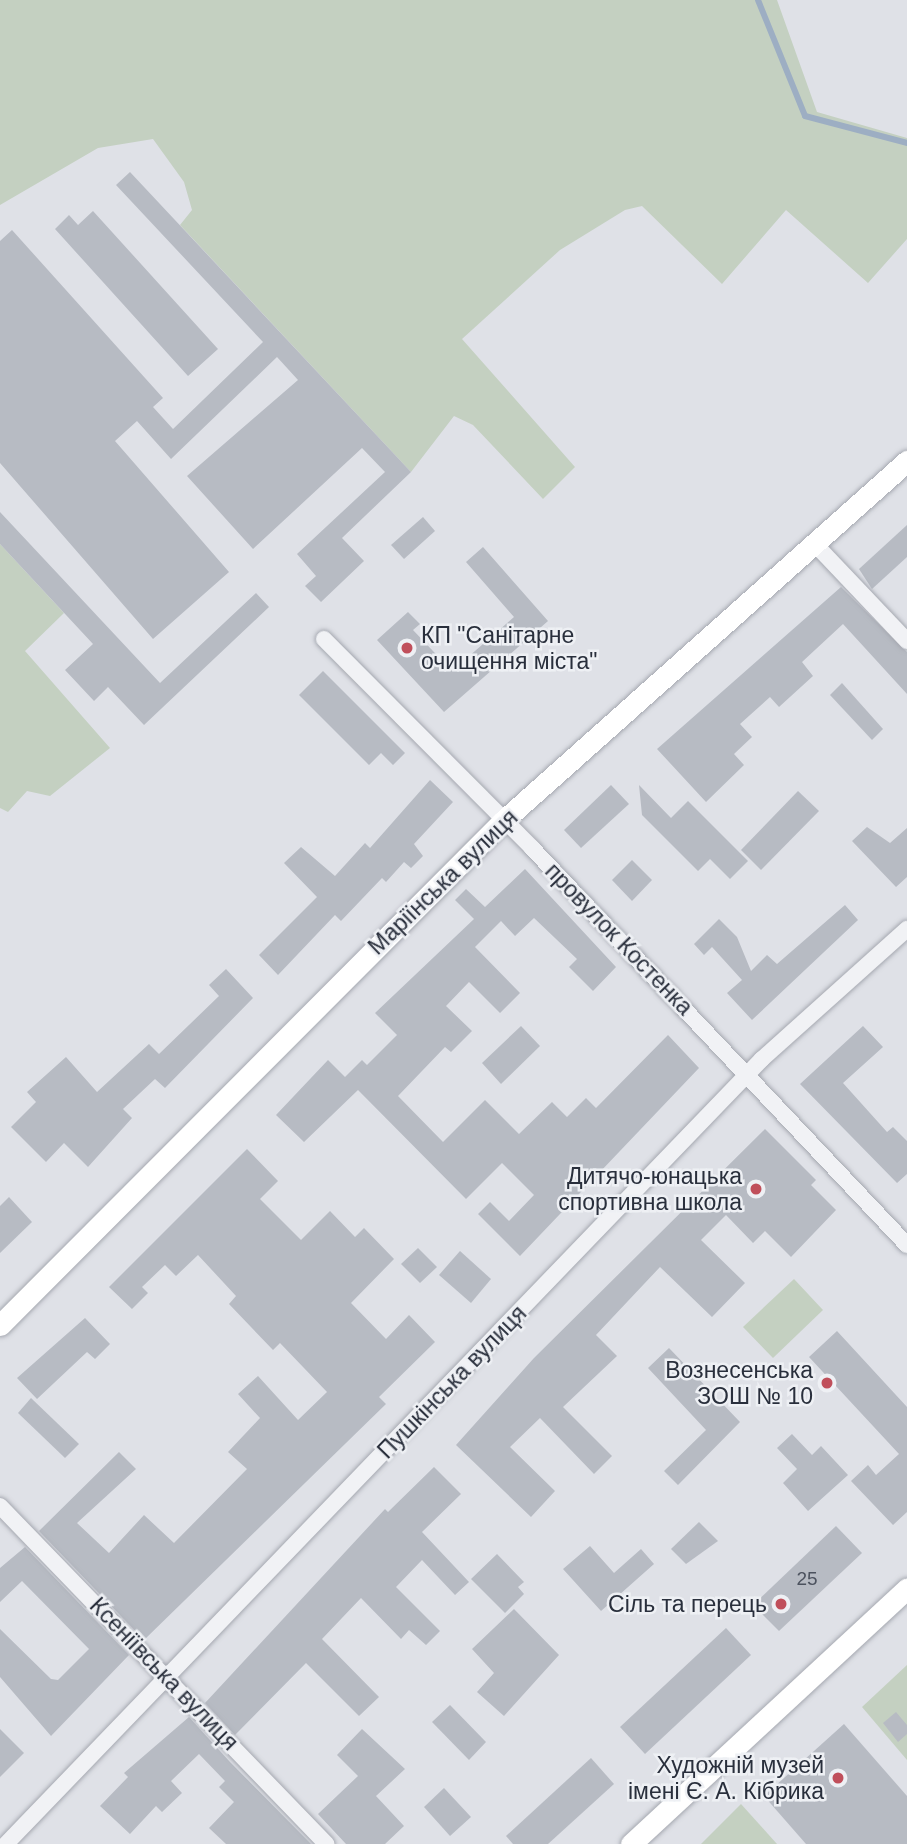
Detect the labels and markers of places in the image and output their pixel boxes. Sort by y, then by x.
place label: КП "Санітарне очищення міста" [421,621,597,675]
marker: КП "Санітарне очищення міста" [399,640,415,656]
place label: Дитячо-юнацька спортивна школа [558,1162,742,1216]
marker: Дитячо-юнацька спортивна школа [748,1181,764,1197]
place label: Вознесенська ЗОШ № 10 [665,1356,813,1410]
marker: Вознесенська ЗОШ № 10 [819,1375,835,1391]
place label: Сіль та перець [608,1590,767,1618]
marker: Сіль та перець [773,1596,789,1612]
place label: Художній музей імені Є. А. Кібрика [628,1751,824,1805]
marker: Художній музей імені Є. А. Кібрика [830,1770,846,1786]

